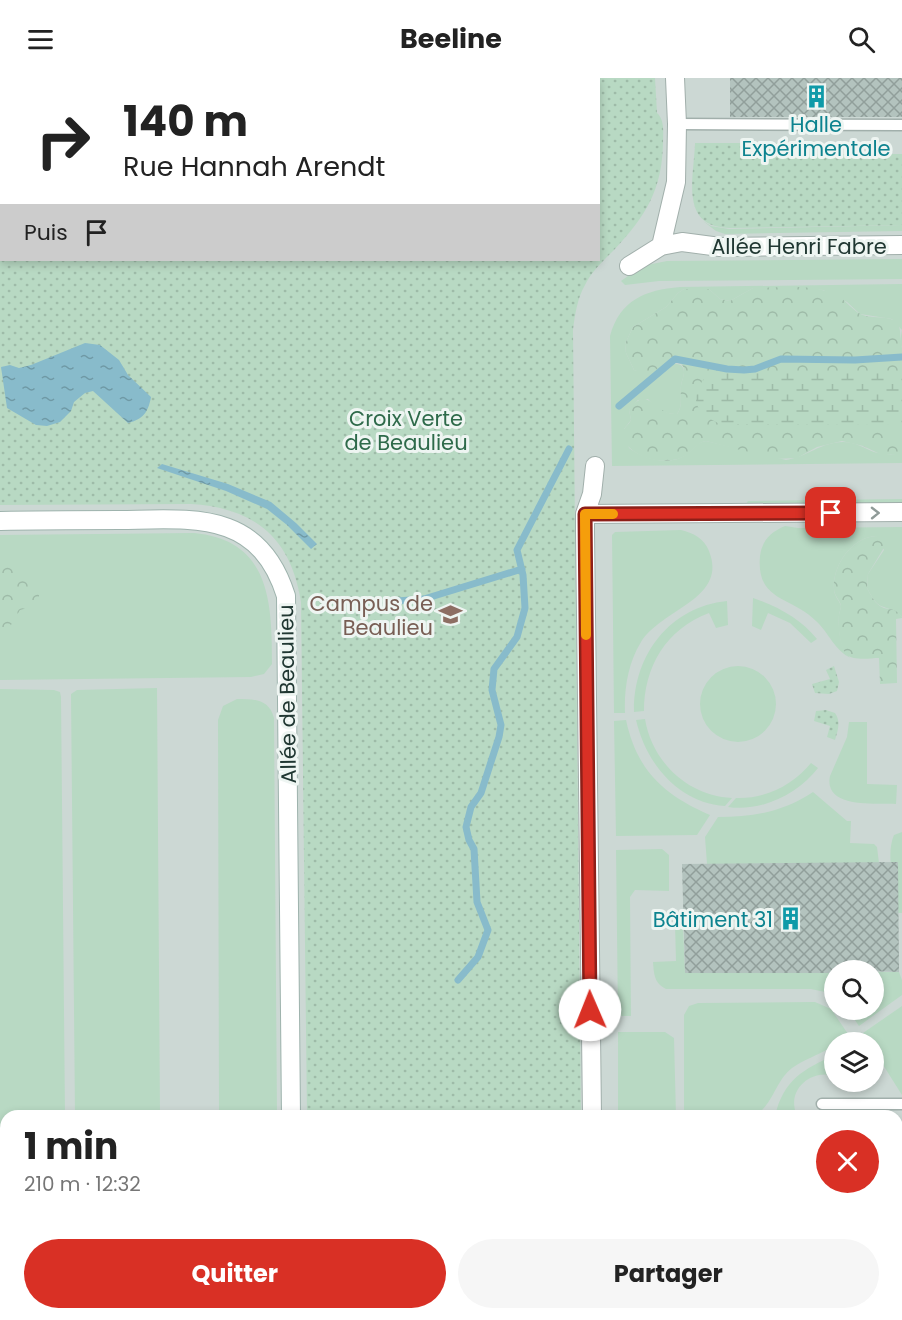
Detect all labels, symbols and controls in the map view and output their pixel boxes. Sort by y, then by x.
text: Beeline [400,20,502,57]
icon: menu [24,23,57,56]
icon: search [845,23,878,56]
building icon: Halle Expérimentale [803,83,829,109]
text: 140 m [123,92,248,151]
icon: right [24,102,102,180]
place label: Halle Expérimentale [741,110,891,163]
text: Rue Hannah Arendt [123,148,385,185]
icon: arrive [80,216,113,249]
text: Puis [24,217,68,248]
street label: Allée Henri Fabre [711,232,887,261]
park label: Croix Verte de Beaulieu [344,404,468,457]
pin [805,487,856,538]
icon: arrive [814,496,847,529]
one-way arrow [870,507,879,519]
place label: Campus de Beaulieu [310,589,433,642]
school or university icon: Campus de Beaulieu [438,602,464,628]
street label: Allée de Beaulieu [271,604,303,784]
place label: Bâtiment 31 [653,905,773,934]
building icon: Bâtiment 31 [778,906,804,932]
map controls [824,960,884,1092]
button: search [824,960,884,1020]
position arrow [558,978,622,1042]
button: layers [824,1032,884,1092]
text: 1 min [24,1121,118,1172]
button: close [816,1130,879,1193]
text: 210 m · 12:32 [24,1170,141,1198]
button: Quitter [24,1239,446,1308]
button: Partager [458,1239,879,1308]

